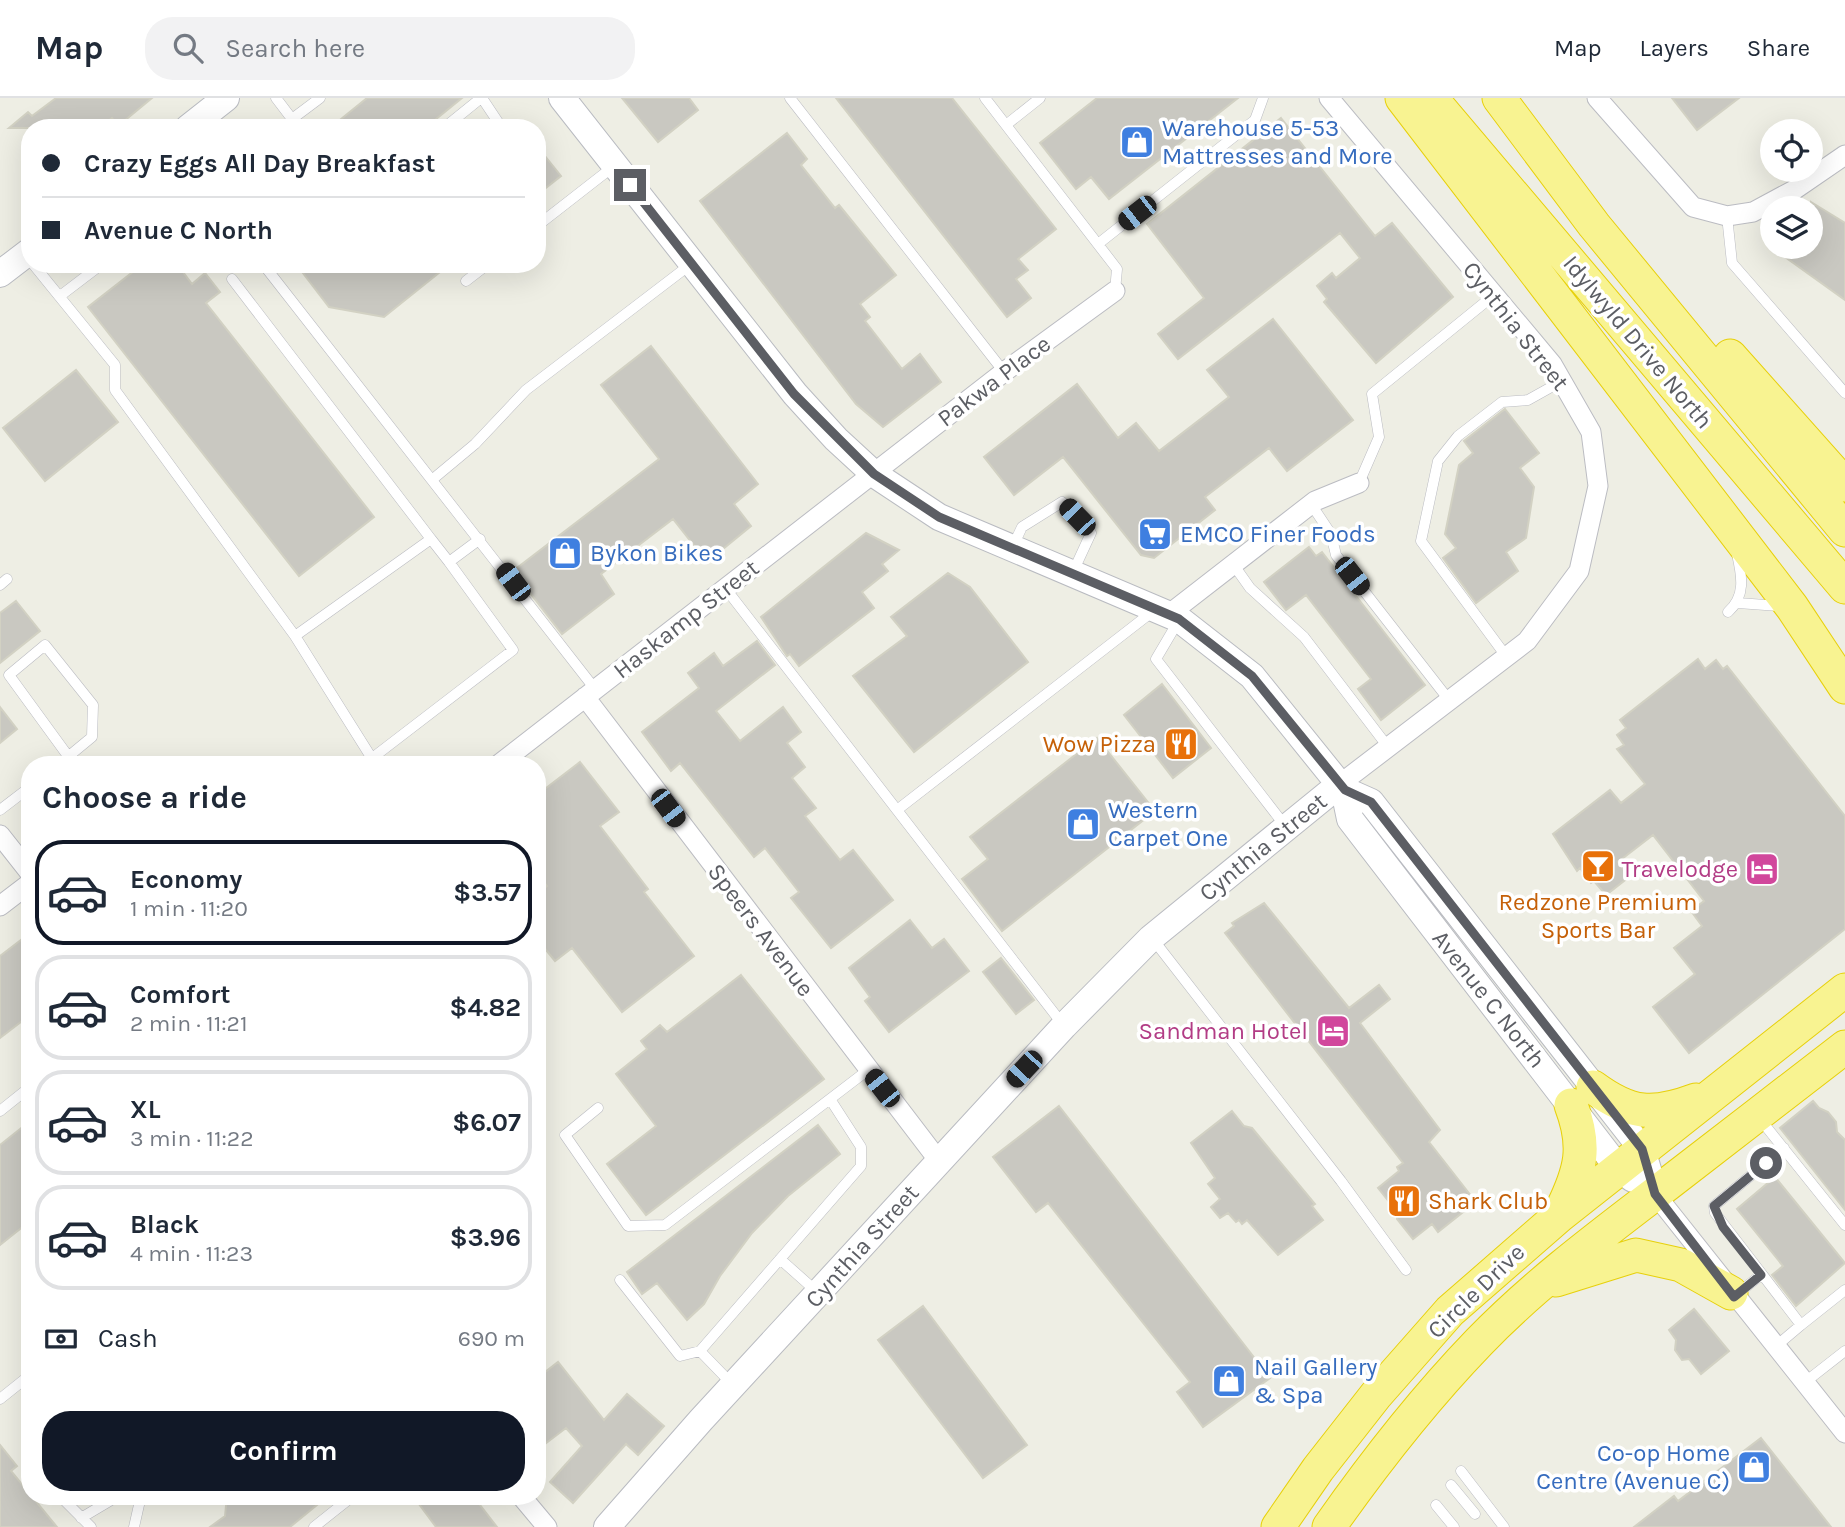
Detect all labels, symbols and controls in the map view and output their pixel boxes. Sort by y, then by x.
search box [145,17,635,80]
text: Map [35,29,103,67]
icon: search [169,29,207,67]
text: Search here [225,33,365,64]
text: Map [1554,34,1602,62]
text: Layers [1640,34,1709,62]
text: Share [1747,34,1810,62]
place label: Warehouse 5-53 Mattresses and More [1162,114,1393,170]
map controls [1760,119,1823,259]
button: locate [1760,119,1823,182]
shop icon: Warehouse 5-53 Mattresses and More [1118,123,1156,161]
text: Crazy Eggs All Day Breakfast [84,148,436,179]
route end [614,169,646,201]
car [1114,192,1161,234]
button: layers [1760,196,1823,259]
text: Avenue C North [84,215,273,246]
street label: Idylwyld Drive North [1557,250,1719,434]
street label: Cynthia Street [1457,256,1575,396]
street label: Pakwa Place [932,329,1056,433]
car [1055,495,1100,539]
supermarket icon: EMCO Finer Foods [1136,515,1174,553]
place label: EMCO Finer Foods [1180,520,1376,548]
shop icon: Bykon Bikes [546,534,584,572]
place label: Bykon Bikes [590,539,723,567]
car [1331,553,1374,599]
street label: Haskamp Street [608,554,764,684]
car [492,559,535,605]
restaurant icon: Wow Pizza [1162,725,1200,763]
place label: Wow Pizza [1043,730,1156,758]
text: Choose a ride [42,779,247,816]
car [647,785,690,831]
street label: Cynthia Street [1194,787,1332,907]
place label: Western Carpet One [1108,796,1228,852]
shop icon: Western Carpet One [1064,805,1102,843]
bar icon: Redzone Premium Sports Bar [1579,847,1617,885]
hotel icon: Travelodge [1743,850,1781,888]
place label: Travelodge [1622,855,1738,883]
street label: Speers Avenue [702,858,820,1002]
icon: car [46,861,109,924]
text: Economy [130,864,242,895]
text: $3.57 [453,877,521,908]
place label: Redzone Premium Sports Bar [1498,888,1698,944]
text: 1 min · 11:20 [130,895,248,922]
street label: Avenue C North [1427,925,1551,1073]
icon: car [46,976,109,1039]
text: Comfort [130,979,231,1010]
text: $4.82 [449,992,521,1023]
text: 2 min · 11:21 [130,1010,248,1037]
hotel icon: Sandman Hotel [1314,1012,1352,1050]
place label: Sandman Hotel [1138,1017,1308,1045]
car [1002,1046,1047,1092]
car [861,1065,904,1111]
icon: car [46,1091,109,1154]
text: XL [130,1094,161,1125]
text: $6.07 [452,1107,521,1138]
text: 3 min · 11:22 [130,1125,254,1152]
route start [1750,1147,1782,1179]
street label: Cynthia Street [799,1179,925,1313]
restaurant icon: Shark Club [1385,1182,1423,1220]
place label: Shark Club [1428,1187,1548,1215]
icon: car [46,1206,109,1269]
text: Black [130,1209,199,1240]
text: $3.96 [450,1222,521,1253]
street label: Circle Drive [1422,1238,1530,1344]
text: 4 min · 11:23 [130,1240,253,1267]
icon: cash [42,1320,80,1358]
text: Cash [98,1323,158,1354]
text: 690 m [458,1325,525,1352]
place label: Nail Gallery & Spa [1254,1353,1377,1409]
shop icon: Nail Gallery & Spa [1210,1362,1248,1400]
button: Confirm [42,1411,525,1491]
place label: Co-op Home Centre (Avenue C) [1536,1439,1730,1495]
shop icon: Co-op Home Centre (Avenue C) [1735,1448,1773,1486]

